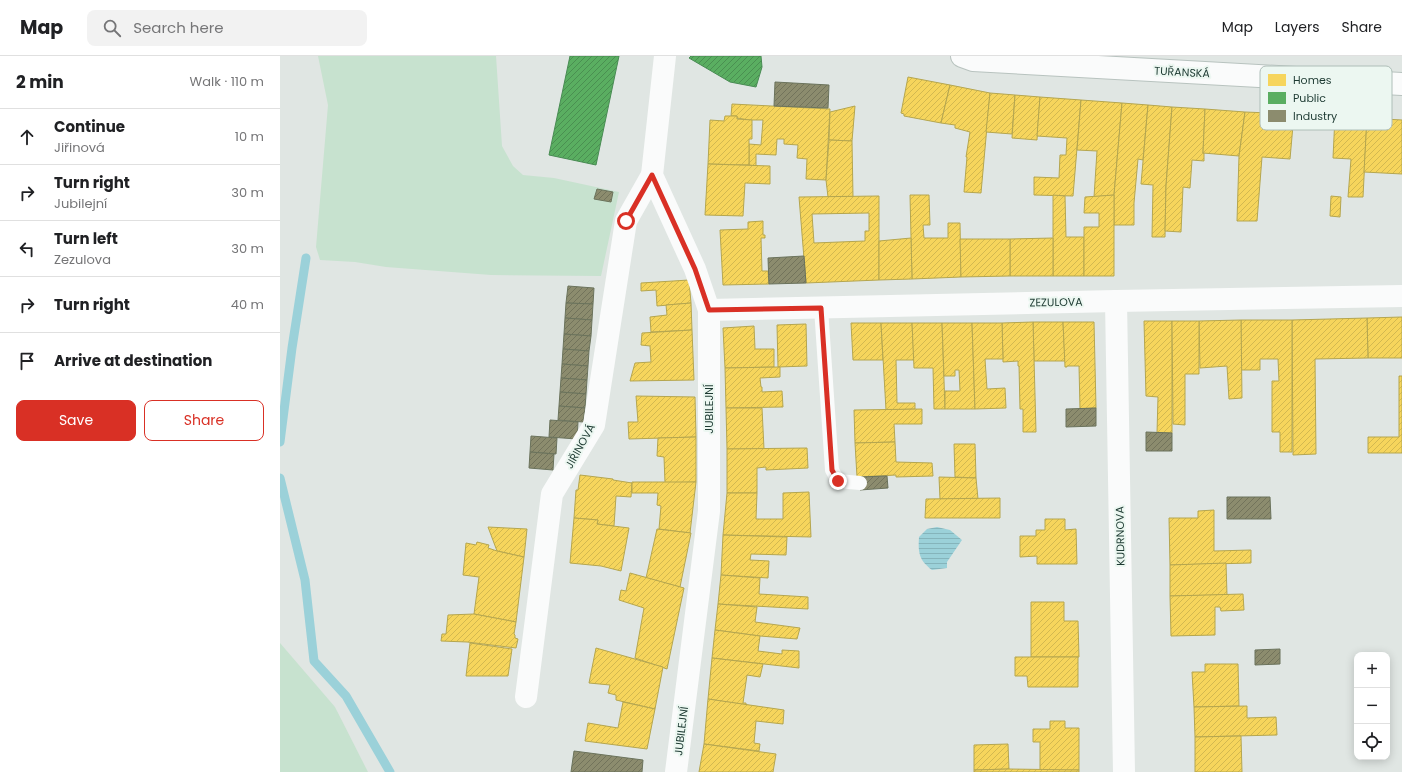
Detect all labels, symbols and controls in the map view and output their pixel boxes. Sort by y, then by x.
search box [87,10,367,46]
text: Map [20,14,63,41]
icon: search [101,17,123,39]
text: Search here [133,17,224,38]
text: Map [1222,17,1253,37]
text: Layers [1275,17,1319,37]
text: Share [1341,17,1382,37]
street label: TUŘANSKÁ [1154,63,1211,81]
legend [1260,66,1392,130]
text: 2 min [16,70,64,94]
text: Walk · 110 m [190,72,264,91]
text: Homes [1293,72,1332,88]
text: Public [1293,90,1326,106]
text: Industry [1293,108,1338,124]
text: Continue [54,116,125,137]
icon: ahead [16,126,38,148]
text: 10 m [235,127,264,146]
text: Jiřinová [54,138,105,157]
text: Turn right [54,172,130,193]
icon: right [16,182,38,204]
text: 30 m [231,183,264,202]
text: Jubilejní [54,194,107,213]
route start [617,212,635,230]
text: Turn left [54,228,118,249]
icon: left [16,238,38,260]
text: 30 m [231,239,264,258]
text: Zezulova [54,250,111,269]
icon: right [16,294,38,316]
text: Turn right [54,294,130,315]
street label: ZEZULOVA [1029,294,1083,310]
text: 40 m [231,295,264,314]
icon: arrive [16,350,38,372]
text: Arrive at destination [54,350,212,371]
street label: JUBILEJNÍ [701,384,717,434]
button: Save [16,400,136,441]
button: Share [144,400,264,441]
street label: JIŘINOVÁ [561,420,599,471]
route end [829,472,847,490]
street label: KUDRNOVA [1111,505,1129,566]
map controls [1354,652,1390,760]
button: + [1354,652,1390,688]
button: − [1354,688,1390,724]
street label: JUBILEJNÍ [670,705,692,756]
button: locate [1354,724,1390,760]

